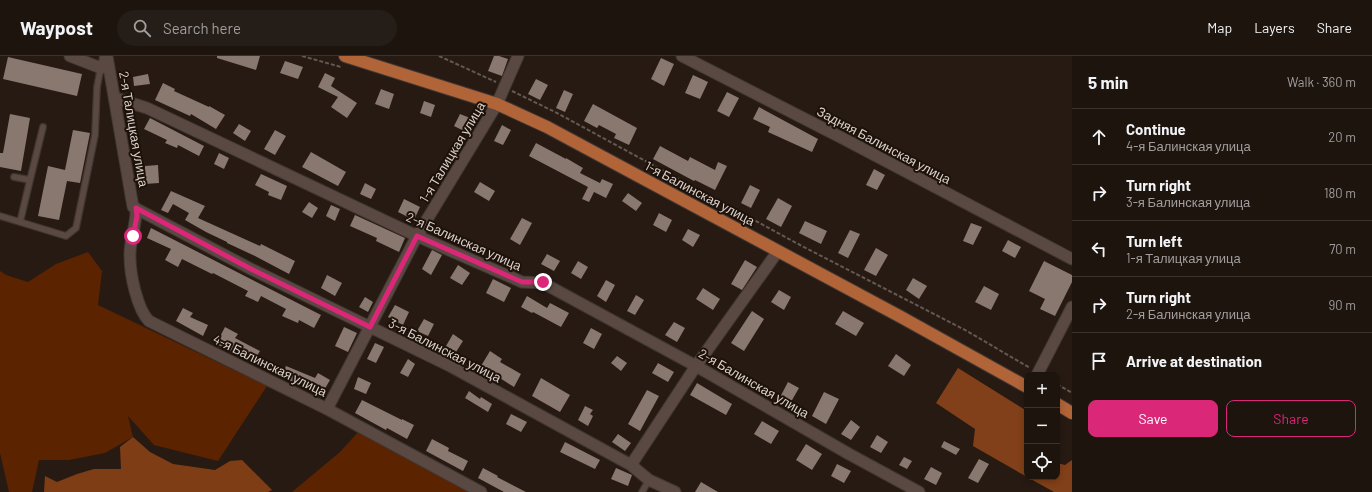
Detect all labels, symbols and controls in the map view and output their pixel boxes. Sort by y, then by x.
search box [117,10,397,46]
text: Waypost [20,16,93,39]
icon: search [131,17,153,39]
text: Search here [163,19,241,37]
text: Map [1207,19,1232,36]
text: Layers [1254,19,1295,36]
text: Share [1317,19,1352,36]
street label: 2-я Талицкая улица [116,70,152,189]
text: 5 min [1088,72,1128,92]
text: Walk · 360 m [1287,74,1356,90]
street label: 1-я Талицкая улица [416,98,489,205]
street label: Задняя Балинская улица [814,103,954,187]
text: Continue [1126,120,1186,138]
icon: ahead [1088,126,1110,148]
text: 20 m [1328,129,1356,145]
text: 4-я Балинская улица [1126,138,1251,154]
street label: 1-я Балинская улица [642,157,758,229]
text: Turn right [1126,176,1191,194]
icon: right [1088,182,1110,204]
text: 180 m [1324,185,1356,201]
text: 3-я Балинская улица [1126,194,1250,210]
street label: 2-я Балинская улица [404,208,525,274]
route start [124,227,142,245]
text: Turn left [1126,232,1182,250]
icon: left [1088,238,1110,260]
text: 70 m [1329,241,1356,257]
text: 1-я Талицкая улица [1126,250,1241,266]
route end [534,273,552,291]
text: Turn right [1126,288,1191,306]
icon: right [1088,294,1110,316]
text: 90 m [1329,297,1356,313]
text: 2-я Балинская улица [1126,306,1251,322]
street label: 3-я Балинская улица [386,315,505,386]
street label: 4-я Балинская улица [210,330,330,400]
street label: 2-я Балинская улица [696,345,813,421]
icon: arrive [1088,350,1110,372]
text: Arrive at destination [1126,352,1262,370]
map controls [1024,372,1060,480]
button: + [1024,372,1060,408]
button: Save [1088,400,1218,437]
button: Share [1226,400,1356,437]
button: − [1024,408,1060,444]
button: locate [1024,444,1060,480]

